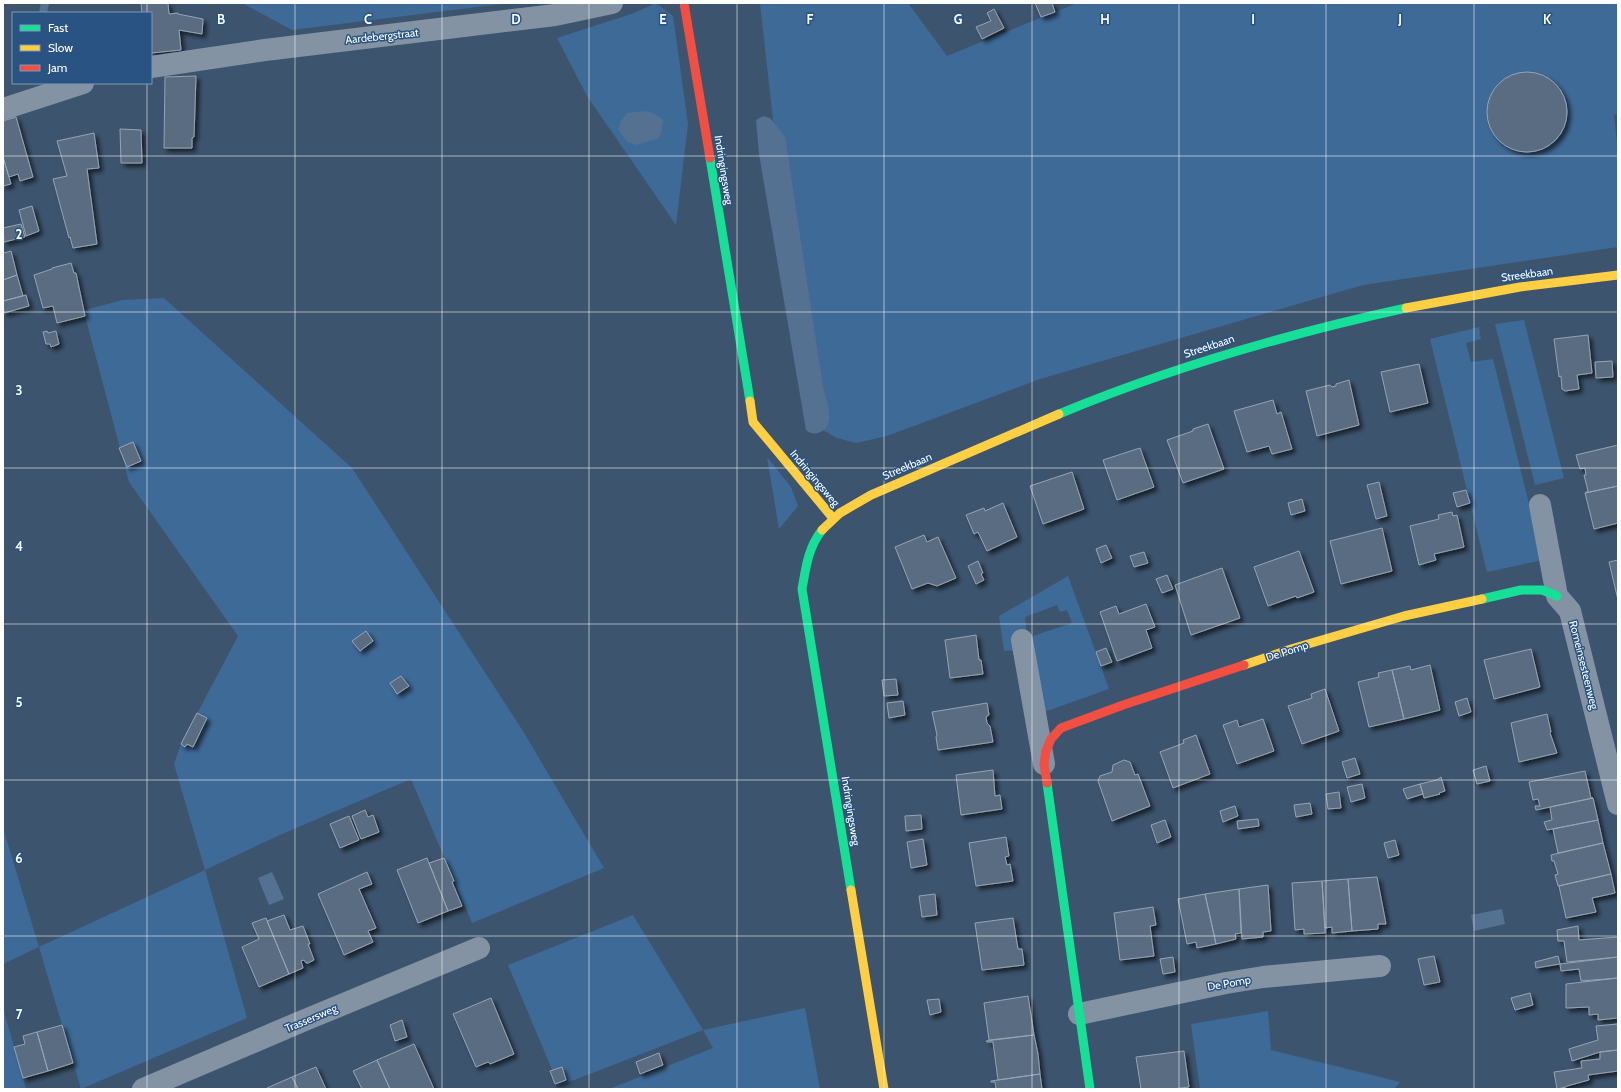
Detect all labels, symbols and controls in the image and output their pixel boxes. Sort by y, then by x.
text: B [217,11,225,27]
text: C [364,11,372,27]
text: D [511,11,521,27]
text: E [659,11,667,27]
text: F [807,11,814,27]
text: G [954,11,963,27]
text: H [1100,11,1110,27]
text: I [1251,11,1255,27]
text: J [1397,11,1402,27]
text: K [1543,11,1552,27]
legend [12,12,152,84]
text: Fast [48,20,68,35]
street label: Aardebergstraat [345,25,420,47]
text: Slow [48,40,73,55]
text: Jam [47,60,67,75]
street label: Indringingsweg [712,134,736,206]
text: 2 [16,226,23,242]
street label: Streekbaan [1500,263,1554,285]
street label: Streekbaan [1182,331,1236,361]
text: 3 [15,382,23,398]
street label: Indringingsweg [787,447,843,510]
street label: Streekbaan [880,449,934,483]
text: 4 [15,538,23,554]
street label: Romeinsesteenweg [1566,619,1602,711]
street label: De Pomp [1264,638,1310,664]
text: 5 [16,694,23,710]
street label: Indringingsweg [839,775,863,847]
text: 6 [15,850,23,866]
street label: De Pomp [1206,972,1252,994]
street label: Trassersweg [283,1001,340,1035]
text: 7 [16,1006,23,1022]

